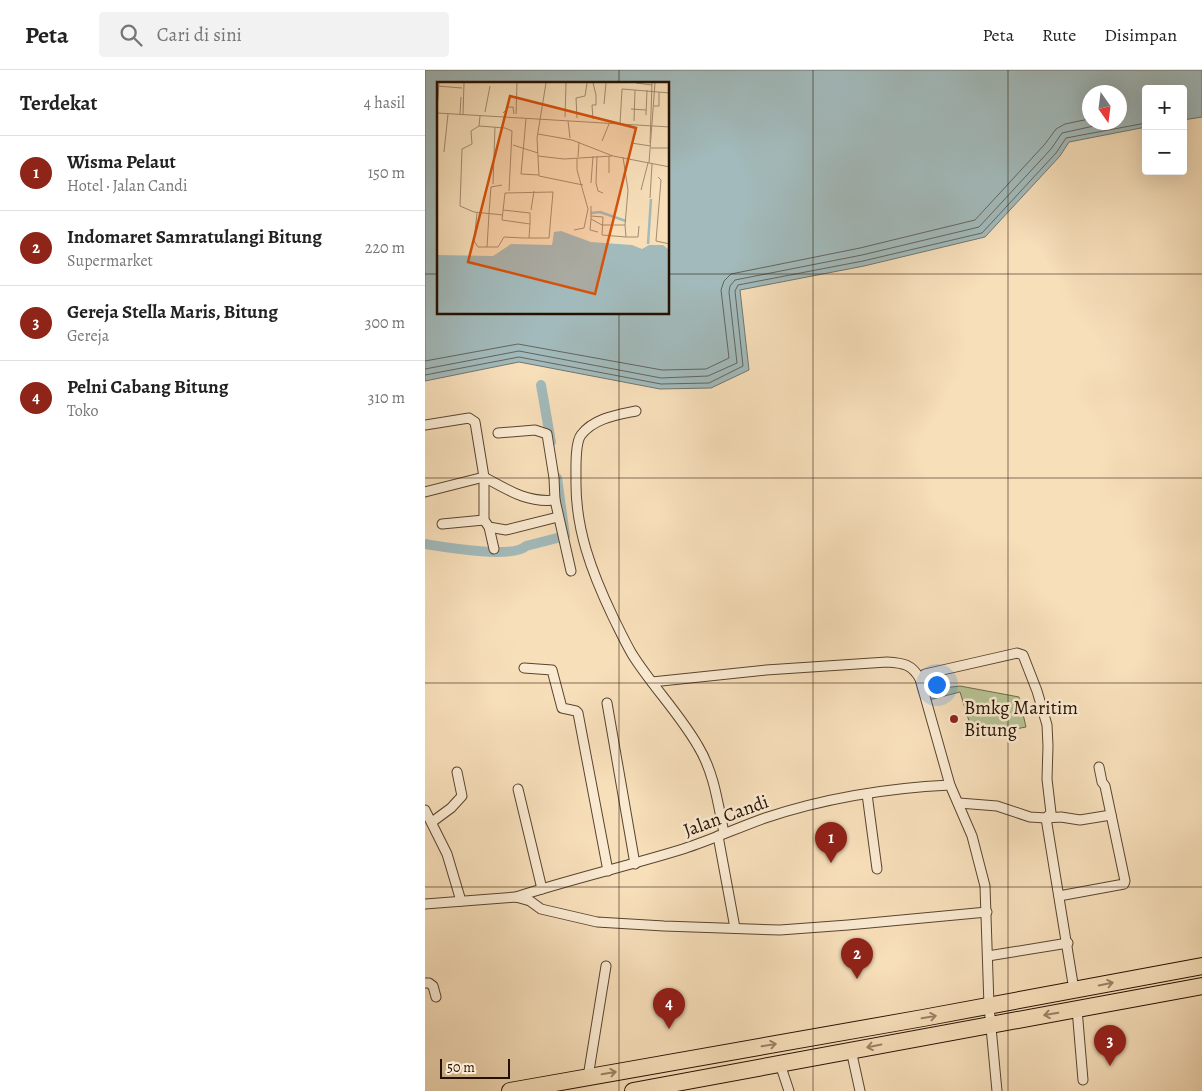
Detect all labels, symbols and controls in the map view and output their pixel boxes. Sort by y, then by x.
search box [99,12,449,57]
text: Peta [25,19,69,51]
icon: search [117,21,145,49]
text: Cari di sini [157,22,242,48]
text: Peta [983,23,1014,47]
text: Rute [1042,23,1076,47]
text: Disimpan [1104,23,1177,47]
inset map [437,82,670,315]
north arrow [1082,85,1127,130]
map controls [1142,85,1187,175]
button: + [1142,85,1187,130]
text: Terdekat [20,89,98,117]
text: 4 hasil [364,92,405,114]
button: − [1142,130,1187,175]
text: Wisma Pelaut [67,149,176,175]
text: 1 [33,162,39,184]
text: 150 m [368,162,405,184]
text: Hotel · Jalan Candi [67,175,187,197]
text: Indomaret Samratulangi Bitung [67,224,322,250]
text: 2 [32,237,40,259]
text: 220 m [365,237,405,259]
text: Supermarket [67,250,153,272]
text: Gereja Stella Maris, Bitung [67,299,278,325]
text: 3 [33,312,39,334]
text: 300 m [365,312,405,334]
text: Gereja [67,325,109,347]
text: Pelni Cabang Bitung [67,374,228,400]
text: 4 [32,387,40,409]
text: 310 m [368,387,405,409]
text: Toko [67,400,98,422]
your location [924,672,950,698]
place label: Bmkg Maritim Bitung [964,695,1078,743]
marker: Bmkg Maritim Bitung [948,713,960,725]
street label: Jalan Candi [680,789,772,843]
pin: 1 [815,822,847,863]
pin: 2 [841,938,873,979]
one-way arrow [1098,978,1114,988]
pin: 4 [653,988,685,1029]
one-way arrow [1043,1009,1059,1019]
one-way arrow [921,1011,937,1021]
pin: 3 [1094,1025,1126,1066]
one-way arrow [761,1039,777,1049]
one-way arrow [866,1042,882,1052]
scale bar [440,1056,510,1079]
text: 50 m [447,1058,475,1077]
one-way arrow [601,1067,617,1077]

